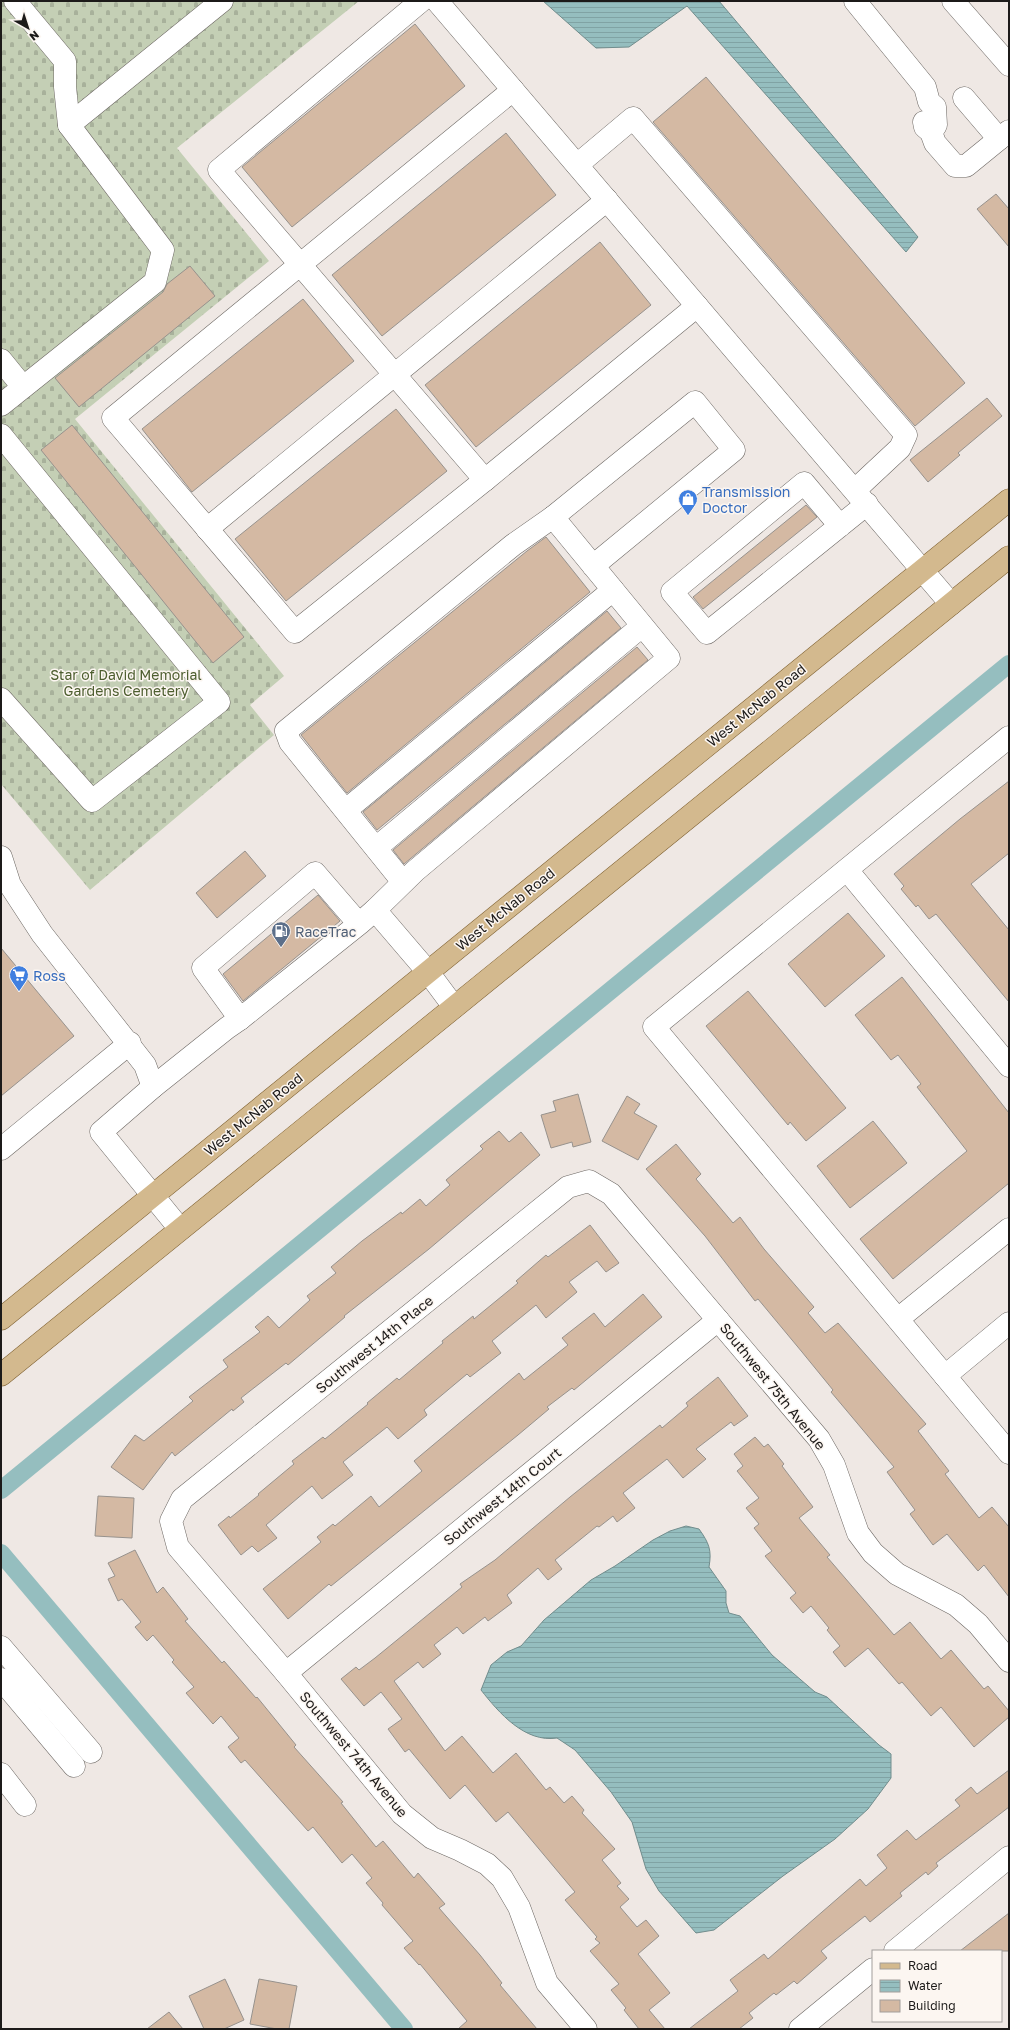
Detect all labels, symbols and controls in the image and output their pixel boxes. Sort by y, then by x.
north arrow [8,8,48,48]
text: N [27,28,42,44]
place label: Transmission Doctor [702,483,790,516]
shop icon: Transmission Doctor [677,488,699,516]
street label: West McNab Road [703,660,809,750]
park label: Star of David Memorial Gardens Cemetery [50,666,202,699]
street label: West McNab Road [452,864,558,954]
fuel station icon: RaceTrac [270,920,292,948]
place label: RaceTrac [295,923,357,940]
supermarket icon: Ross [8,964,30,992]
place label: Ross [33,967,66,984]
street label: West McNab Road [200,1069,306,1159]
street label: Southwest 14th Place [312,1291,436,1397]
street label: Southwest 75th Avenue [717,1319,829,1453]
street label: Southwest 14th Court [440,1443,564,1549]
street label: Southwest 74th Avenue [296,1688,412,1820]
legend [872,1950,1002,2022]
text: Road [908,1958,937,1973]
text: Water [908,1978,942,1993]
text: Building [908,1998,956,2013]

